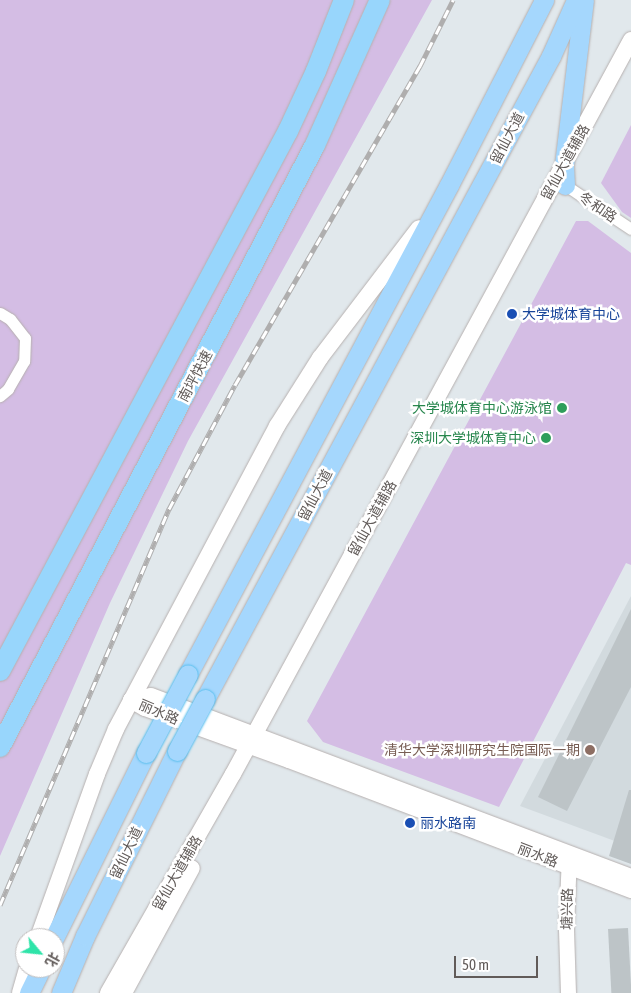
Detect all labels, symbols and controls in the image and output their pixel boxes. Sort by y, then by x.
street label: 留仙大道 [486,109,528,167]
street label: 留仙大道辅路 [537,121,593,203]
street label: 冬和路 [576,188,620,226]
place label: 大学城体育中心 [522,306,620,322]
marker: 大学城体育中心 [506,308,518,320]
street label: 南坪快速 [174,347,216,405]
place label: 大学城体育中心游泳馆 [412,400,552,416]
marker: 大学城体育中心游泳馆 [556,402,568,414]
place label: 深圳大学城体育中心 [410,430,536,446]
marker: 深圳大学城体育中心 [540,432,552,444]
street label: 留仙大道 [294,466,336,524]
street label: 留仙大道辅路 [344,477,400,559]
street label: 丽水路 [136,696,182,728]
place label: 清华大学深圳研究生院国际一期 [384,742,580,758]
marker: 清华大学深圳研究生院国际一期 [584,744,596,756]
place label: 丽水路南 [420,815,476,831]
marker: 丽水路南 [404,817,416,829]
street label: 留仙大道 [106,824,146,882]
street label: 留仙大道辅路 [149,832,205,914]
street label: 丽水路 [515,840,561,870]
street label: 塘兴路 [558,888,576,930]
north arrow [15,928,65,978]
scale bar [456,946,540,978]
text: 北 [42,950,63,970]
text: 50 m [462,956,489,973]

